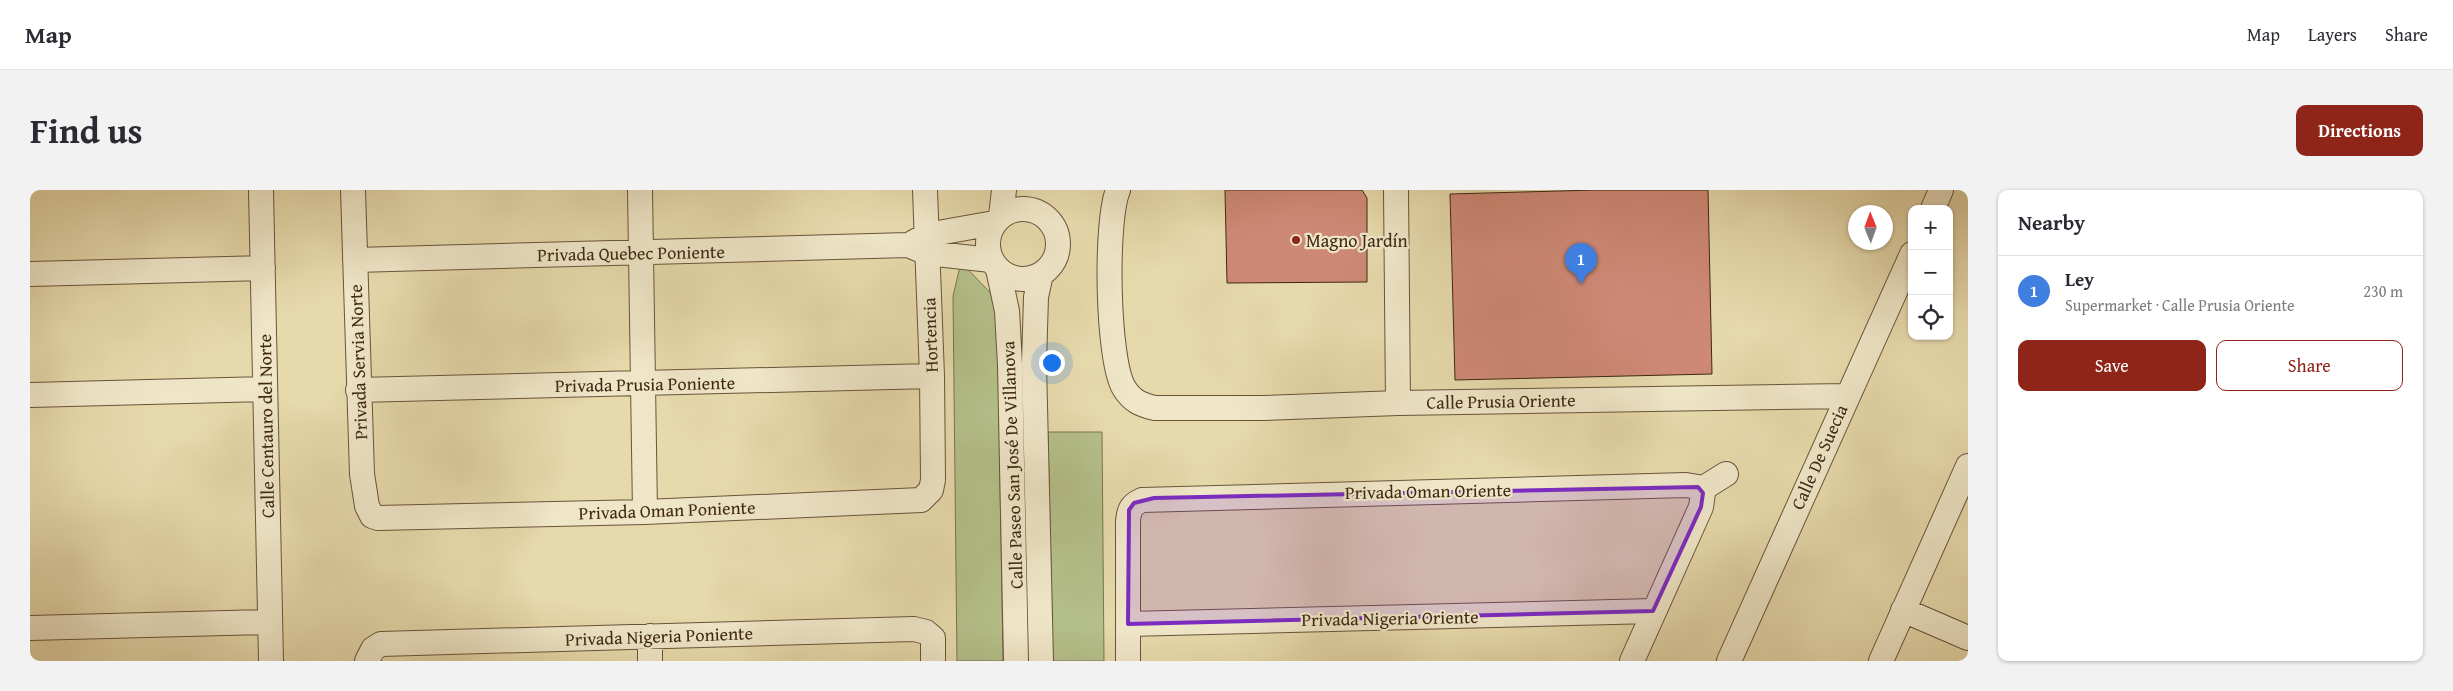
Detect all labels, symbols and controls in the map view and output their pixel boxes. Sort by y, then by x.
text: Map [25,17,72,52]
text: Map [2247,21,2280,48]
text: Layers [2308,21,2357,48]
text: Share [2385,21,2428,48]
text: Find us [30,105,143,156]
button: Directions [2296,105,2423,156]
north arrow [1848,205,1893,250]
map controls [1908,205,1953,340]
button: + [1908,205,1953,250]
text: Nearby [2018,207,2085,238]
place label: Magno Jardín [1306,227,1408,254]
marker: Magno Jardín [1290,234,1302,246]
street label: Privada Quebec Poniente [537,238,725,268]
pin: 1 [1565,243,1597,284]
button: − [1908,250,1953,295]
text: Ley [2065,265,2094,293]
text: 1 [2030,279,2038,303]
text: 230 m [2363,279,2403,303]
street label: Privada Servia Norte [342,284,374,440]
text: Supermarket · Calle Prusia Oriente [2065,293,2295,317]
button: locate [1908,295,1953,340]
street label: Hortencia [915,297,945,373]
street label: Calle Centauro del Norte [251,334,281,518]
street label: Calle Paseo San José De Villanova [994,340,1030,590]
button: Save [2018,340,2206,391]
button: Share [2216,340,2403,391]
your location [1039,350,1065,376]
street label: Privada Prusia Poniente [555,369,735,399]
street label: Calle Prusia Oriente [1426,386,1576,416]
street label: Calle De Suecia [1784,400,1854,514]
street label: Privada Oman Oriente [1345,476,1511,506]
street label: Privada Oman Poniente [578,493,756,527]
street label: Privada Nigeria Oriente [1301,603,1479,633]
street label: Privada Nigeria Poniente [565,619,753,653]

